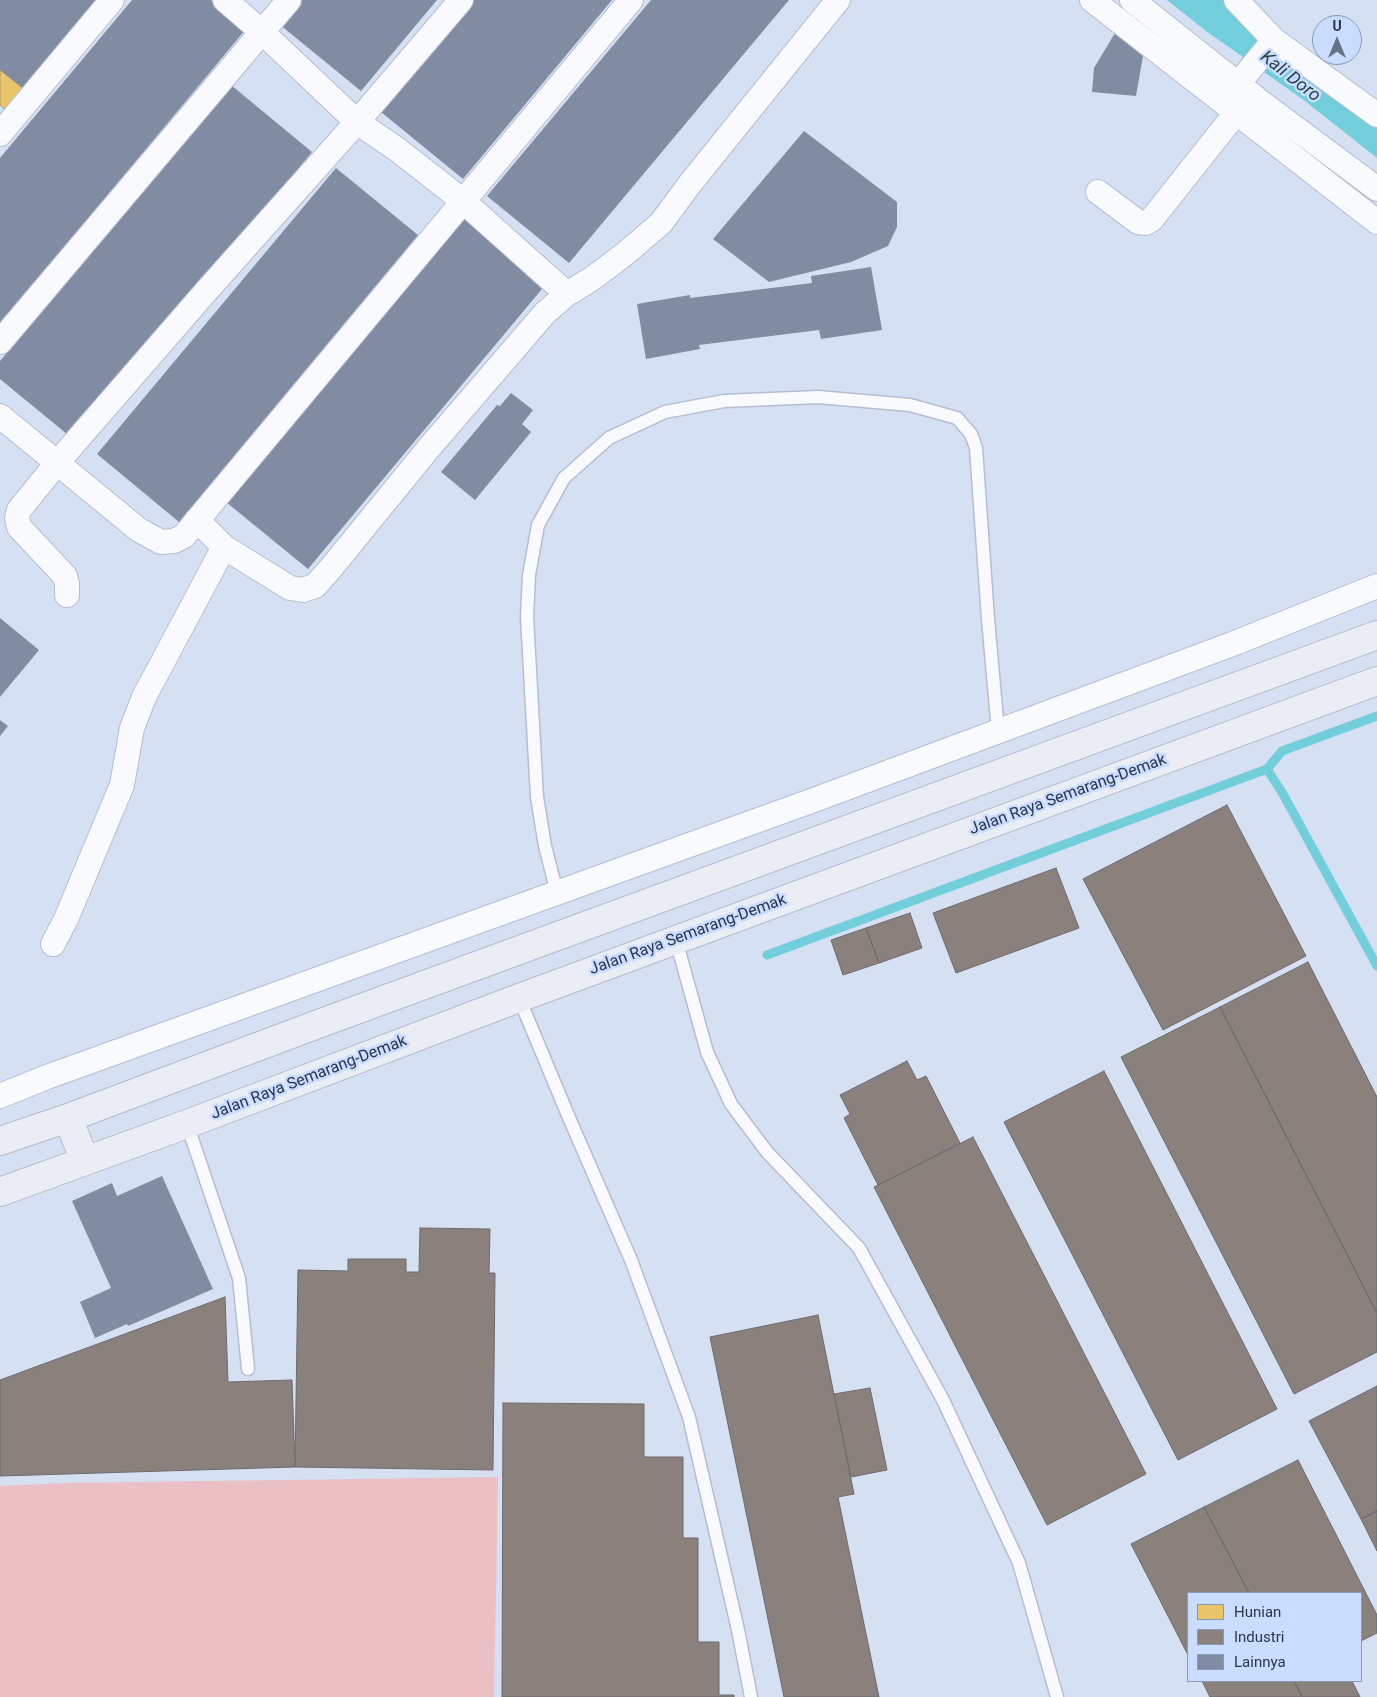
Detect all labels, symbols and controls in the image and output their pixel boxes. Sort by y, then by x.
north arrow [1312,15,1362,65]
text: U [1332,18,1342,34]
water label: Kali Doro [1256,47,1324,107]
street label: Jalan Raya Semarang-Demak [967,750,1169,840]
street label: Jalan Raya Semarang-Demak [587,890,789,980]
street label: Jalan Raya Semarang-Demak [208,1032,410,1124]
legend [1187,1592,1362,1682]
text: Hunian [1234,1603,1281,1621]
text: Industri [1234,1628,1284,1646]
text: Lainnya [1234,1653,1286,1671]

